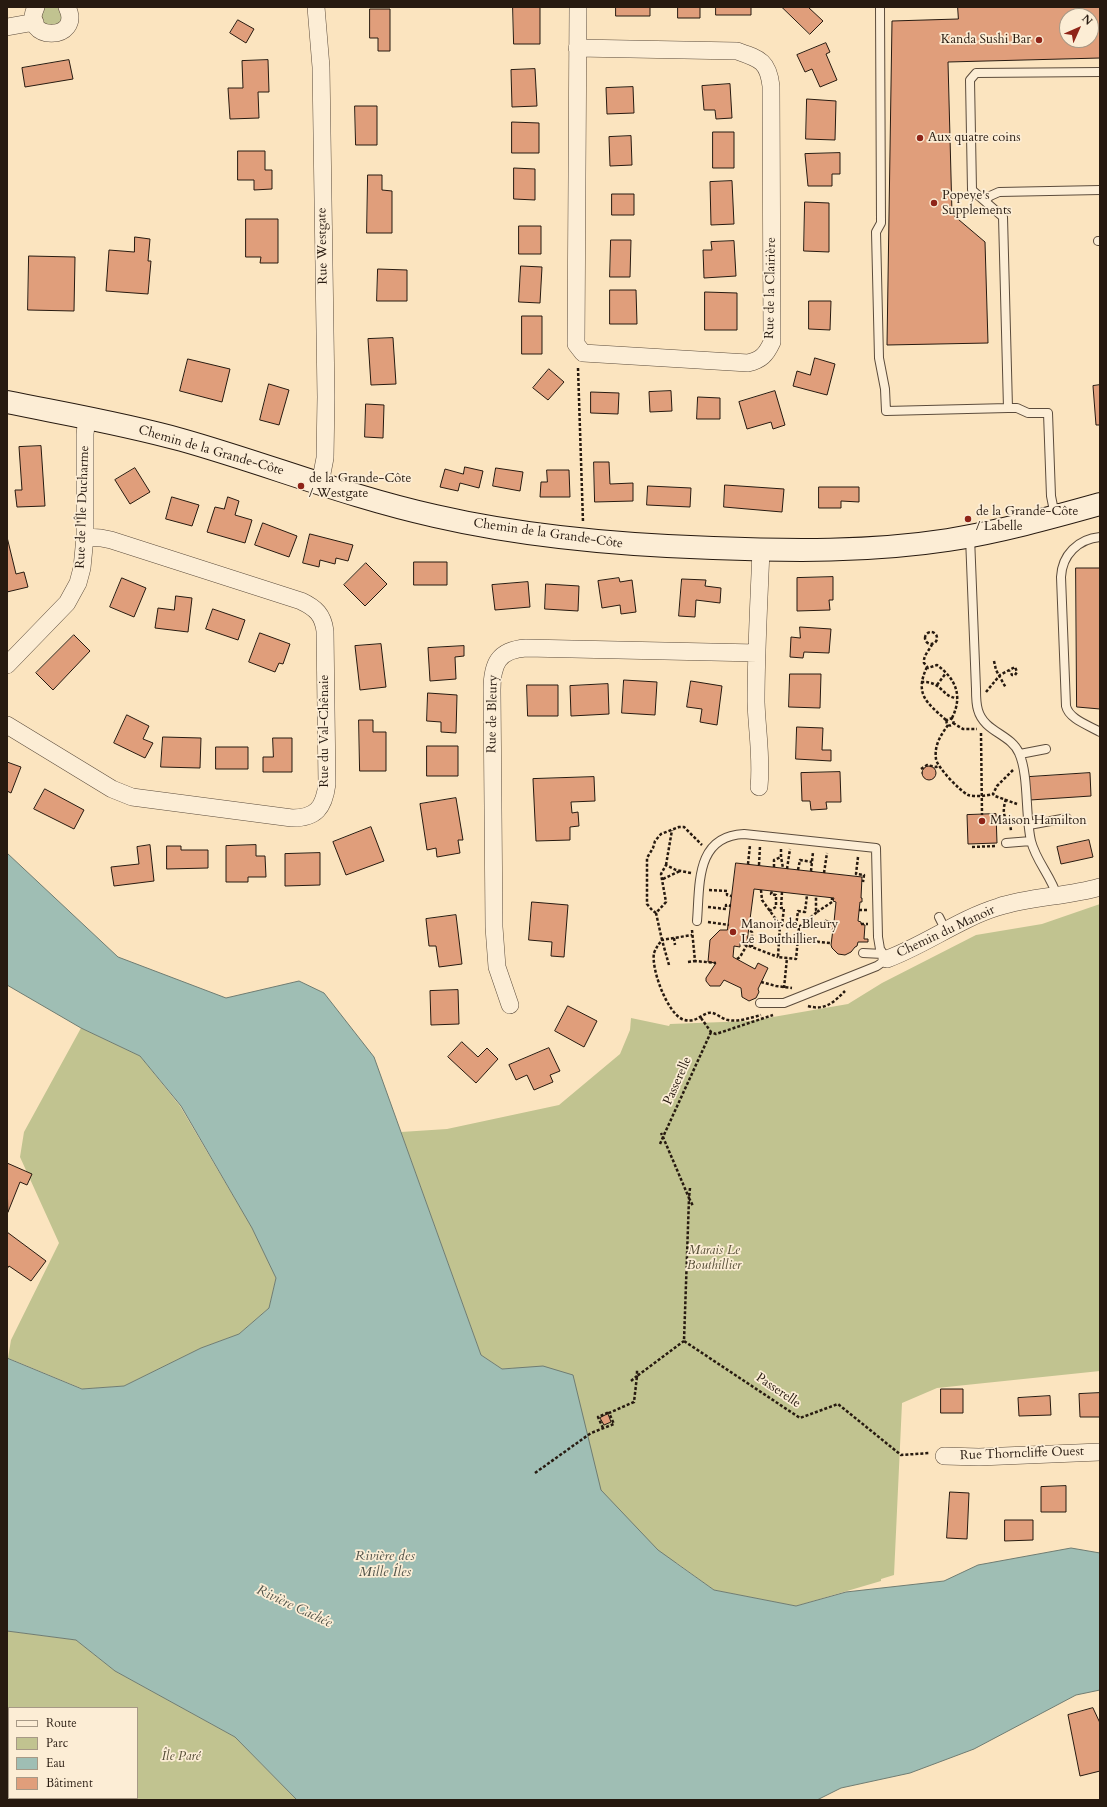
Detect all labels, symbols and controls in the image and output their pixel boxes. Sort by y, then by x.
north arrow [1059,8,1099,48]
text: N [1078,11,1096,29]
place label: Kanda Sushi Bar [941,32,1031,48]
marker: Kanda Sushi Bar [1034,35,1044,45]
place label: Aux quatre coins [928,130,1021,146]
marker: Aux quatre coins [915,133,925,143]
place label: Popeye's Supplements [942,188,1011,219]
marker: Popeye's Supplements [929,198,939,208]
street label: Rue Westgate [315,207,331,285]
street label: Rue de la Clairière [762,237,780,339]
street label: Chemin de la Grande-Côte [136,423,286,479]
street label: Rue de l'Île Ducharme [73,445,93,569]
place label: de la Grande-Côte / Westgate [309,471,411,502]
marker: de la Grande-Côte / Westgate [296,481,306,491]
place label: de la Grande-Côte / Labelle [976,504,1078,535]
marker: de la Grande-Côte / Labelle [963,514,973,524]
street label: Chemin de la Grande-Côte [472,516,624,552]
street label: Rue du Val-Chênaie [317,675,333,787]
street label: Rue de Bleury [485,675,501,753]
place label: Maison Hamilton [990,813,1087,829]
marker: Maison Hamilton [977,816,987,826]
street label: Chemin du Manoir [894,902,998,962]
place label: Manoir de Bleury Le Bouthillier [741,917,838,948]
marker: Manoir de Bleury Le Bouthillier [728,927,738,937]
street label: Passerelle [660,1055,696,1107]
park label: Marais Le Bouthillier [687,1243,741,1274]
street label: Passerelle [752,1370,804,1412]
street label: Rue Thorncliffe Ouest [960,1444,1084,1464]
water label: Rivière des Mille Îles [355,1549,415,1582]
water label: Rivière Cachée [253,1582,335,1632]
legend [8,1707,138,1799]
text: Route [46,1715,77,1731]
text: Parc [46,1735,68,1751]
park label: Île Paré [161,1749,201,1765]
text: Eau [46,1755,65,1771]
text: Bâtiment [46,1775,93,1791]

